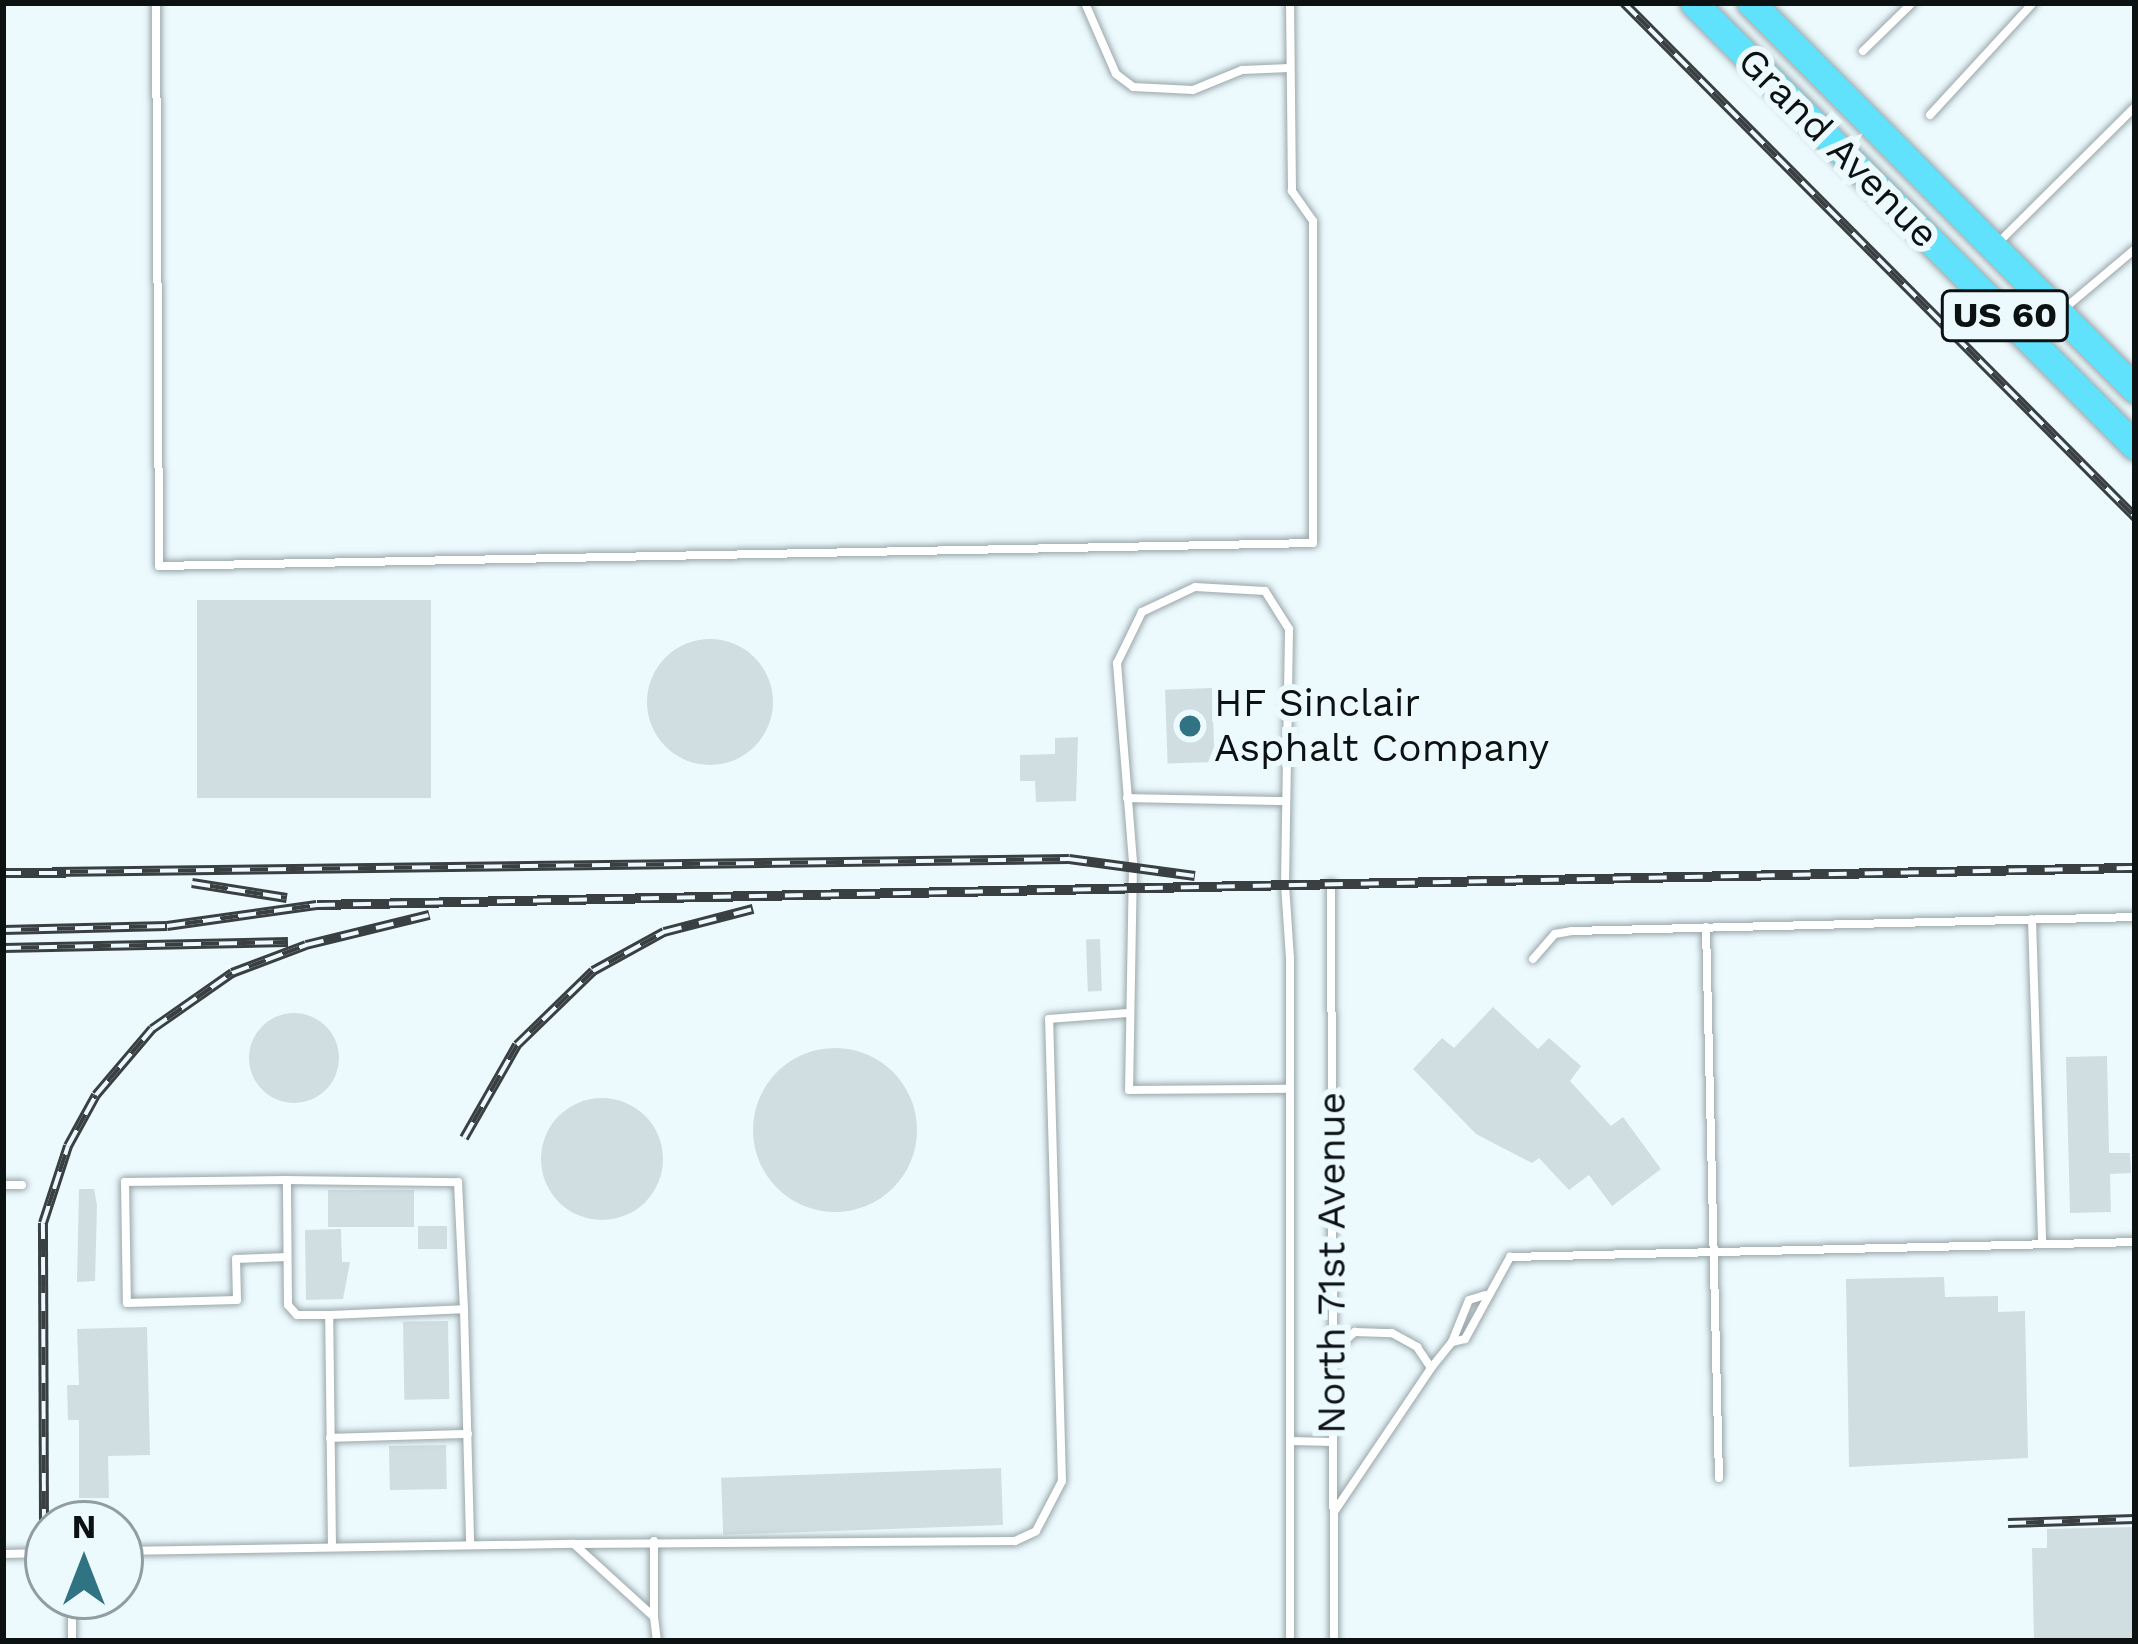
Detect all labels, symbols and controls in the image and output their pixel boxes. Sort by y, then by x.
street label: Grand Avenue [1728,38,1948,258]
road number: US 60 [1939,286,2071,346]
place label: HF Sinclair Asphalt Company [1214,681,1549,772]
marker: HF Sinclair Asphalt Company [1177,713,1203,739]
street label: North 71st Avenue [1309,1090,1355,1436]
north arrow [24,1500,144,1620]
text: N [72,1507,96,1546]

